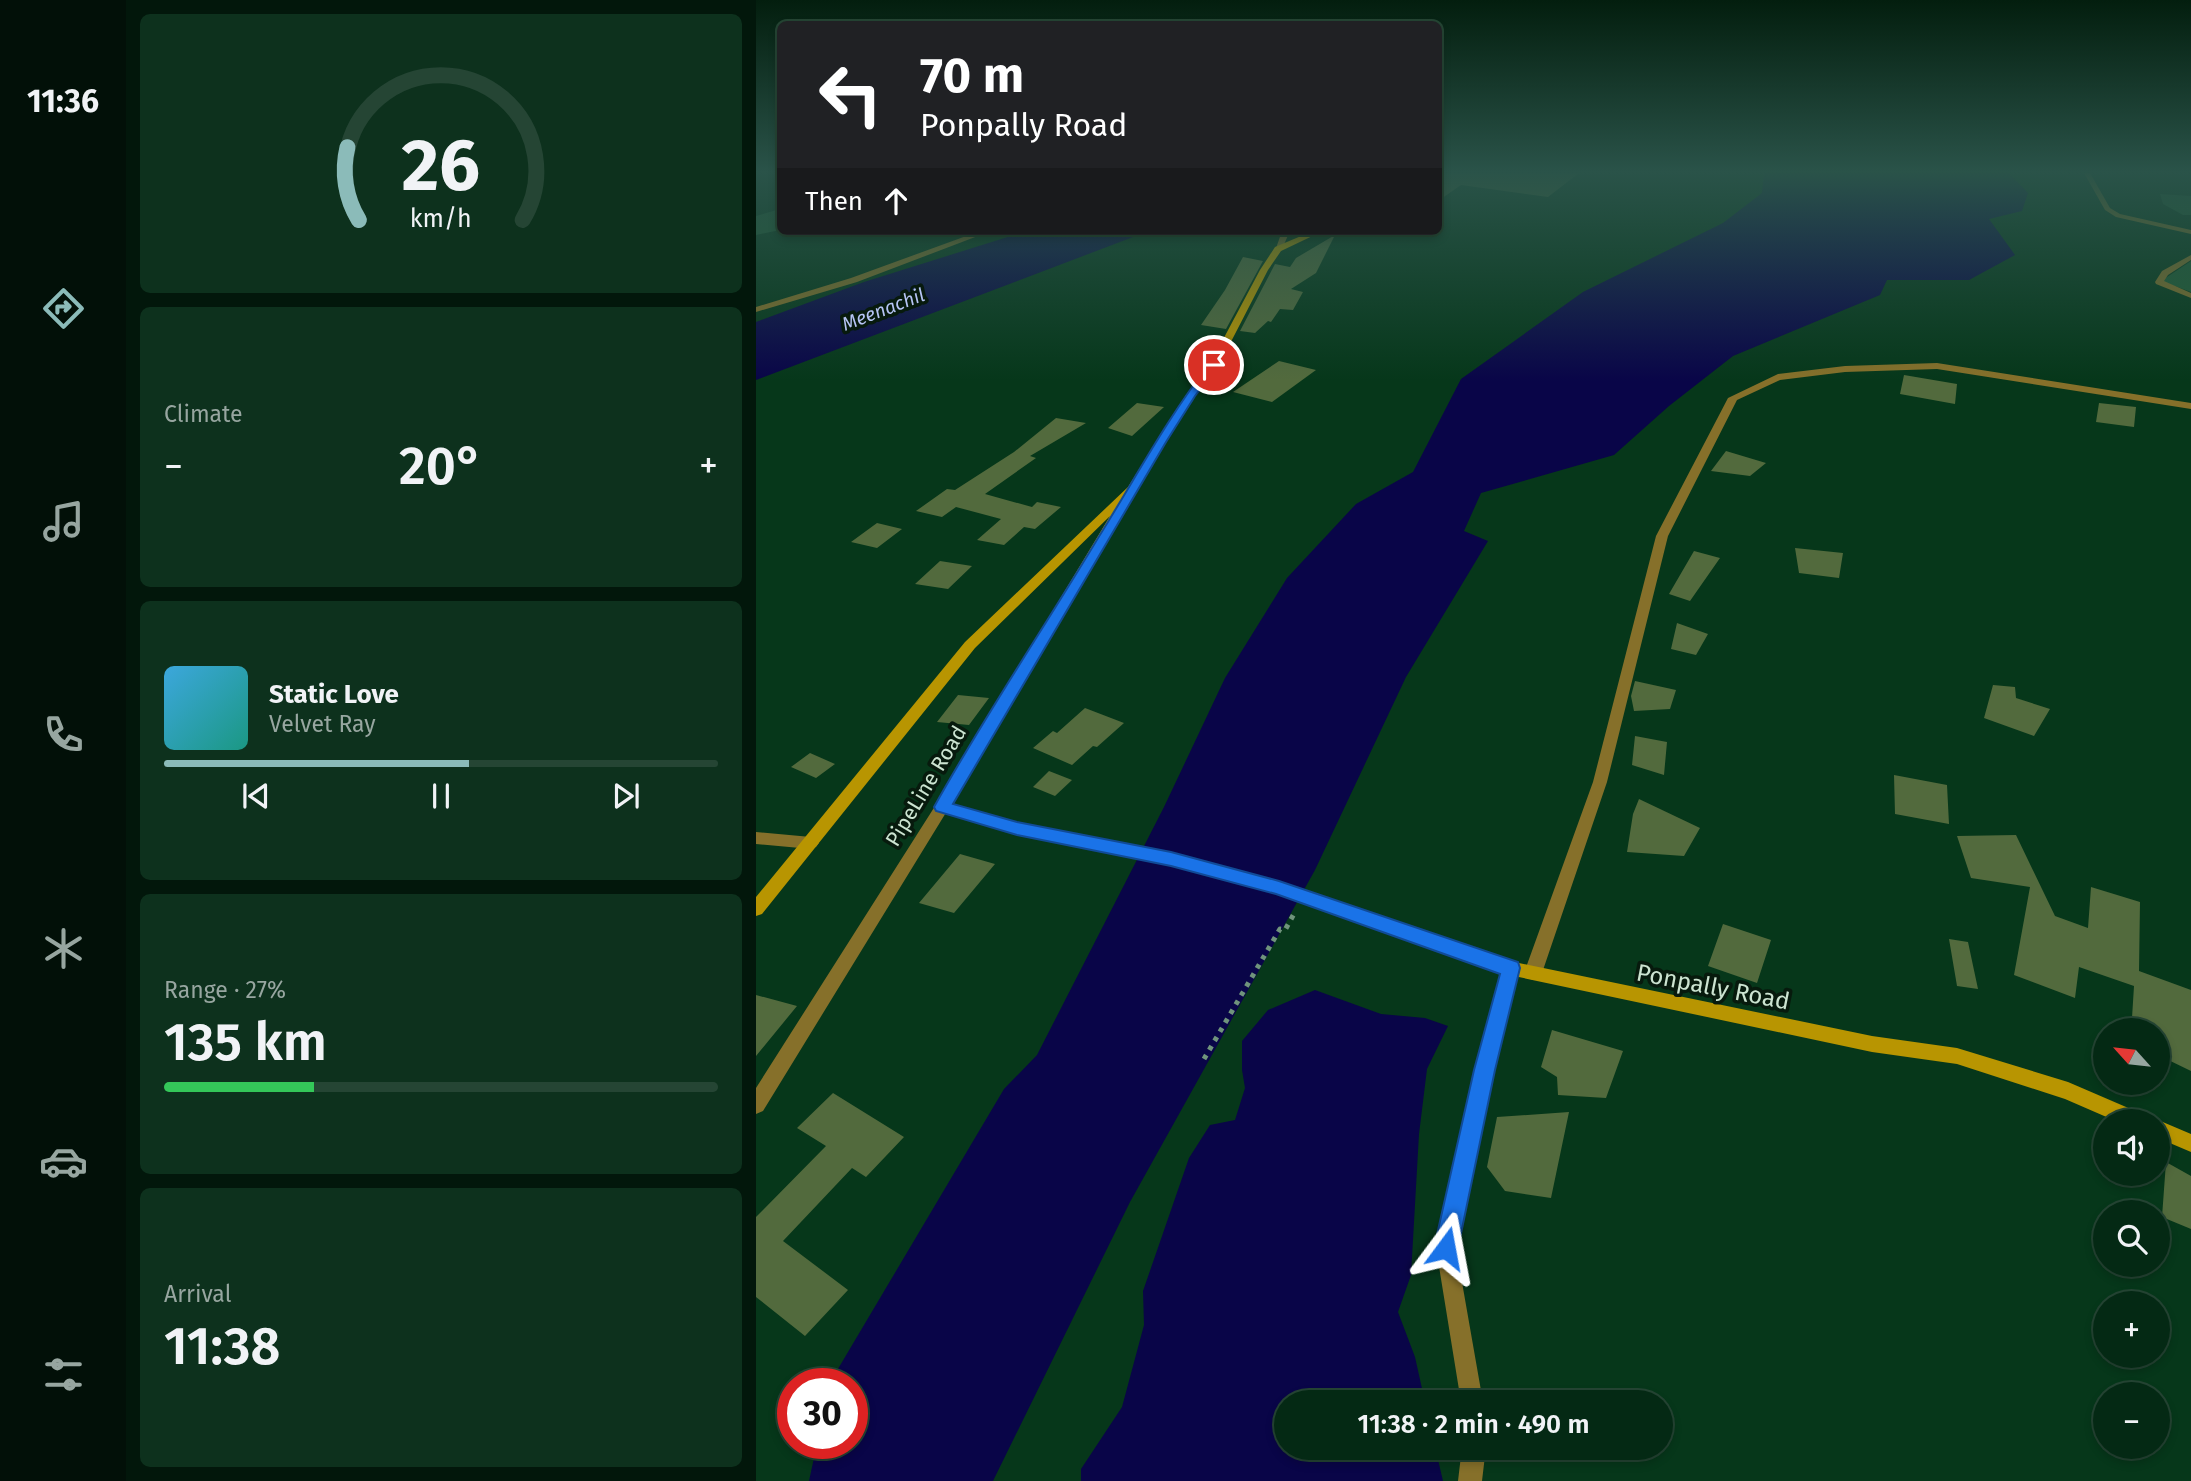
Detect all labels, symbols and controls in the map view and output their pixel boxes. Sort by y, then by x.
text: 70 m [920,46,1024,105]
icon: left [805,49,896,140]
text: 11:36 [27,82,99,120]
text: Ponpally Road [920,106,1127,144]
text: 26 [402,122,480,209]
icon: ahead [877,182,915,220]
text: Then [805,186,863,217]
text: km/h [410,204,472,234]
water label: Meenachil [839,283,928,336]
icon: directions [39,284,88,333]
pin [1184,335,1244,395]
icon: arrive [1195,346,1233,384]
text: Climate [164,400,243,428]
text: 20° [399,435,483,498]
text: − [164,443,183,489]
text: + [699,443,718,489]
icon: music [39,497,88,546]
text: Static Love [269,679,399,710]
icon: phone [39,710,88,759]
text: Velvet Ray [269,710,376,738]
street label: PipeLine Road [880,721,972,851]
icon: previous [237,777,275,815]
icon: pause [422,777,460,815]
icon: next [607,777,645,815]
icon: climate [39,924,88,973]
street label: Ponpally Road [1634,958,1792,1016]
text: Range · 27% [164,976,286,1004]
text: 135 km [164,1011,327,1074]
north arrow [2093,1018,2170,1096]
map controls [2093,1018,2170,1459]
button: sound [2093,1109,2170,1186]
icon: car [39,1137,88,1186]
button: search [2093,1200,2170,1277]
position arrow [1409,1211,1483,1285]
text: Arrival [164,1280,231,1308]
button: + [2093,1291,2170,1368]
text: 11:38 [164,1315,280,1378]
icon: filters [39,1350,88,1399]
speed limit sign: 30 [777,1368,868,1459]
button: − [2093,1382,2170,1459]
text: 11:38 · 2 min · 490 m [1358,1409,1589,1440]

